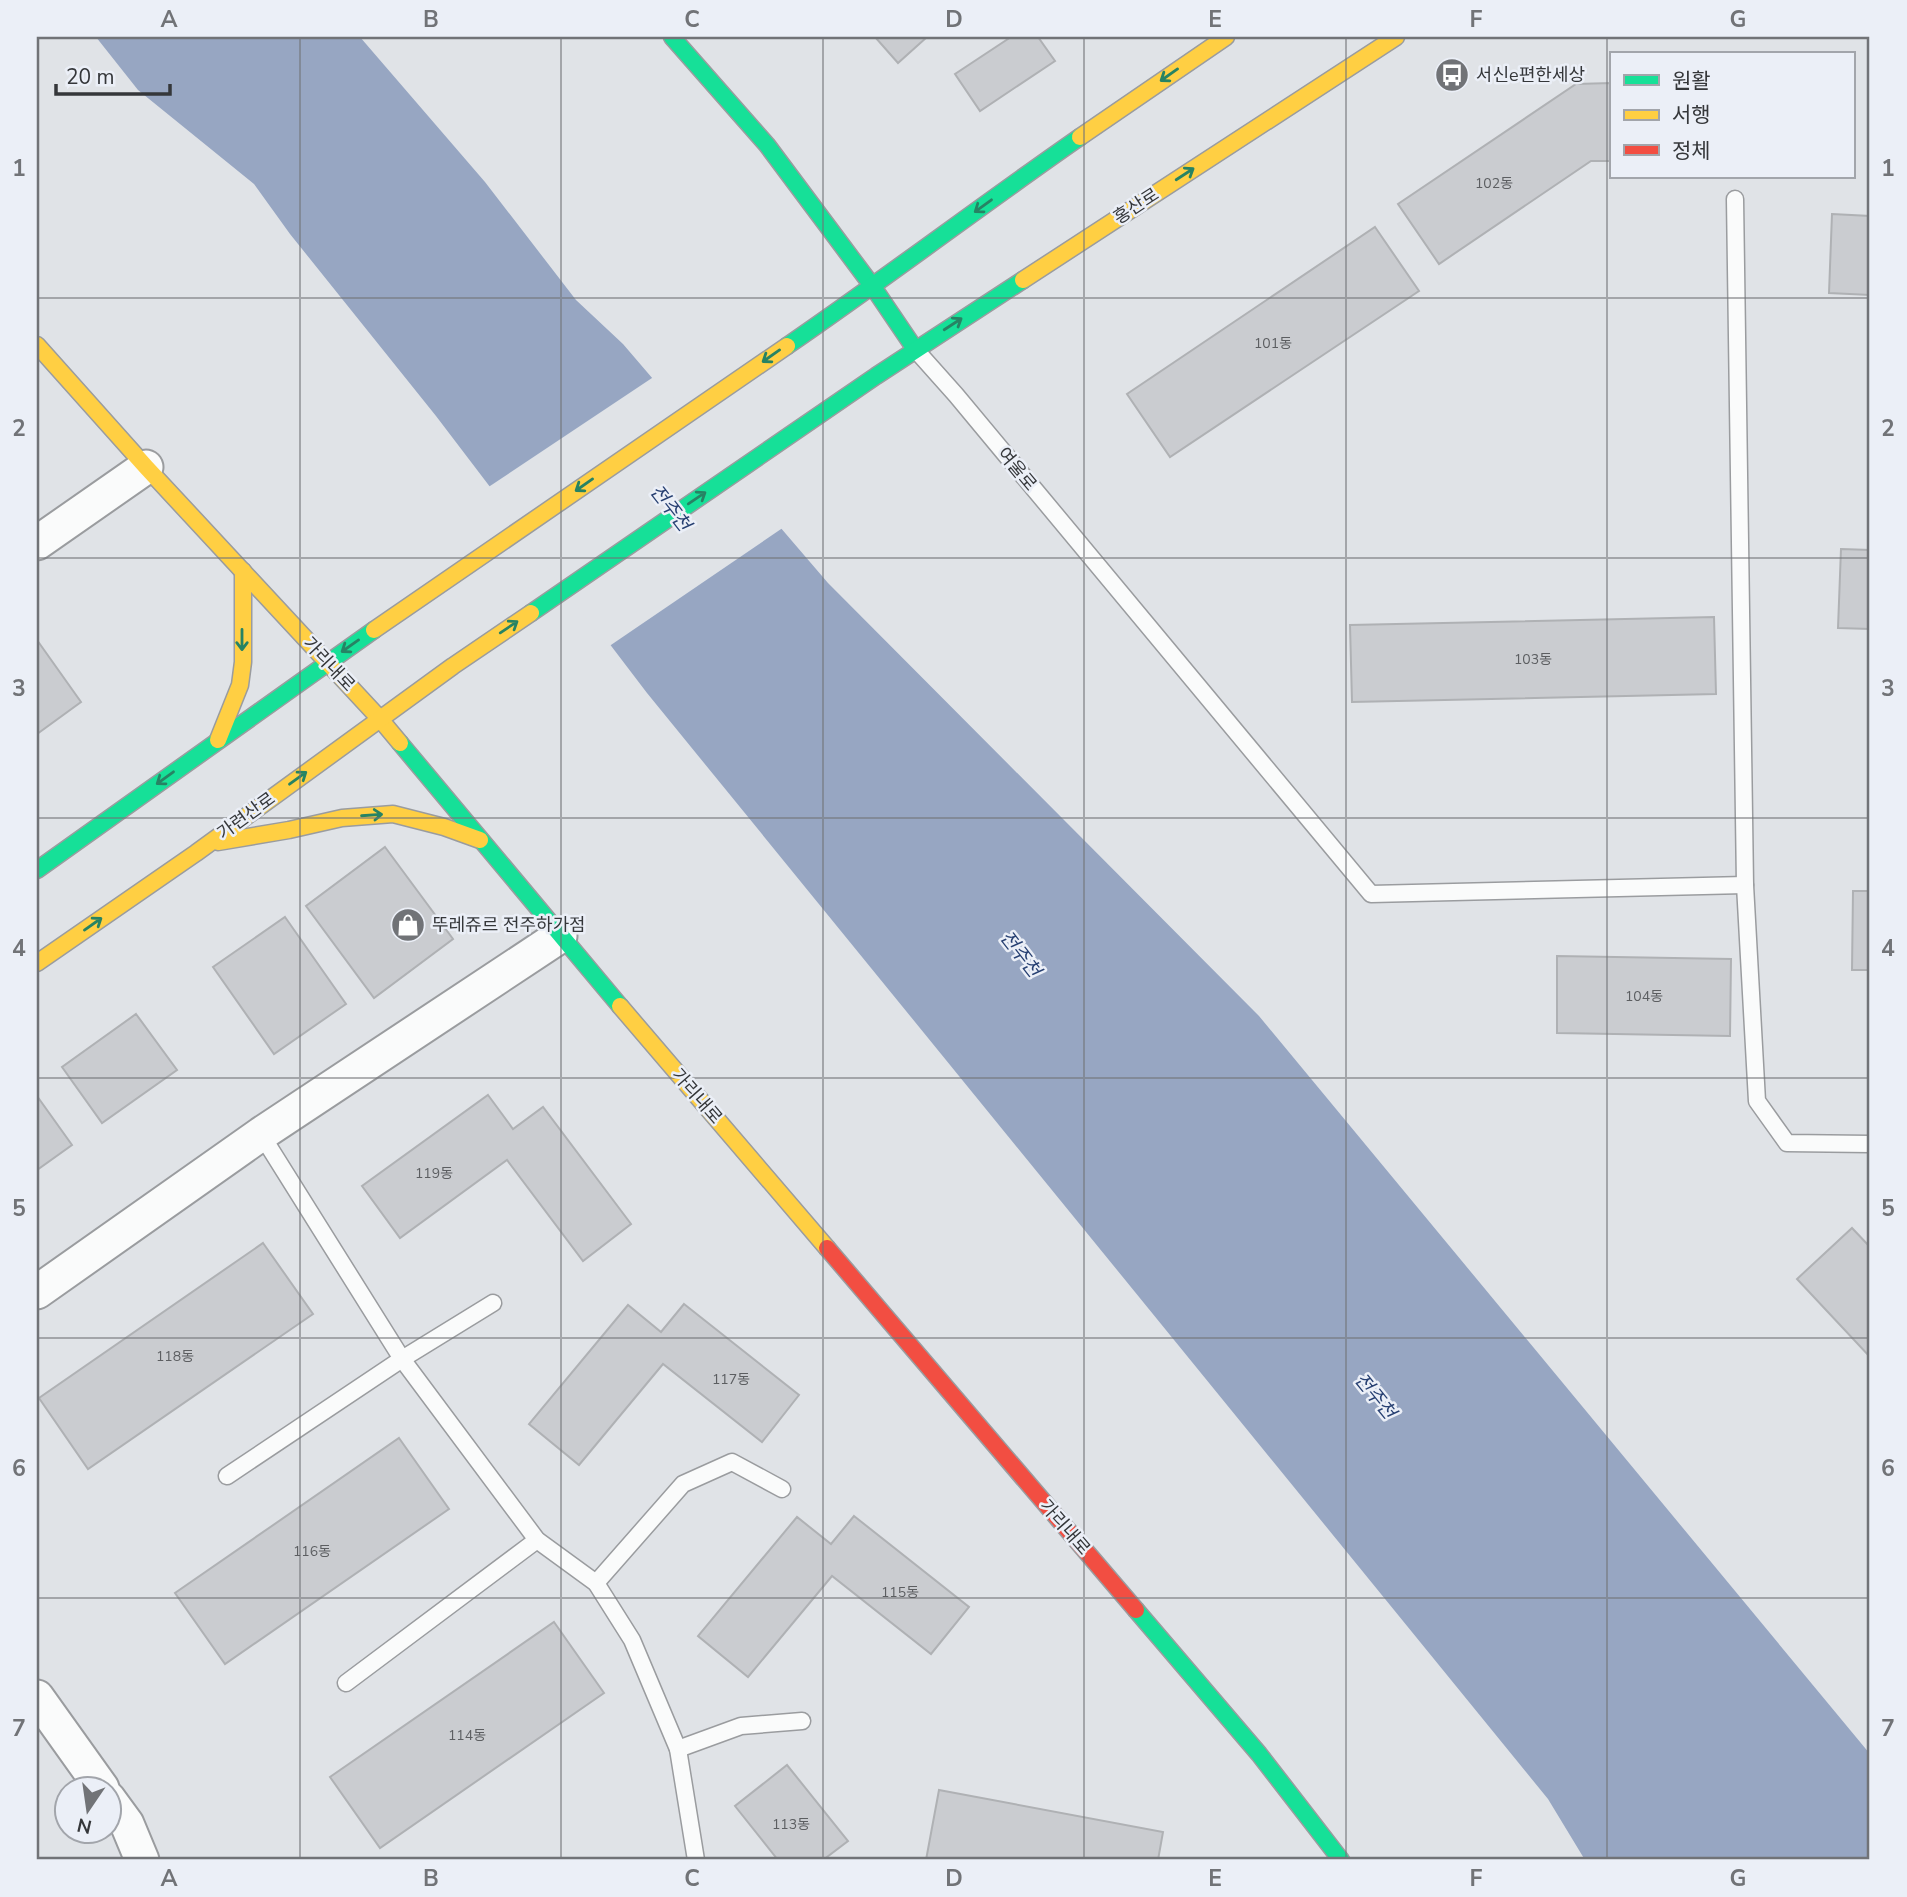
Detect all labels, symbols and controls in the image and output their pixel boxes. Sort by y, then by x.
text: A [160,4,178,35]
text: B [423,4,439,35]
text: C [684,4,700,35]
text: D [945,4,963,35]
text: E [1208,4,1222,35]
text: F [1470,4,1483,35]
text: G [1730,4,1746,35]
scale bar [56,52,170,96]
legend [1610,52,1854,178]
bus stop icon: 서신e편한세상 [1433,56,1471,94]
text: 20 m [66,63,115,91]
place label: 서신e편한세상 [1476,63,1585,87]
text: 원활 [1672,67,1711,95]
one-way arrow [1160,68,1179,82]
text: 서행 [1672,101,1711,129]
text: 정체 [1672,137,1711,165]
text: 1 [12,153,26,184]
text: 1 [1881,153,1895,184]
one-way arrow [1175,167,1194,181]
house number: 102동 [1475,174,1513,193]
street label: 홍산로 [1109,182,1163,230]
one-way arrow [974,198,993,213]
one-way arrow [943,317,962,332]
house number: 101동 [1254,334,1292,353]
one-way arrow [762,348,781,363]
text: 2 [12,413,26,444]
text: 2 [1881,413,1895,444]
street label: 여울로 [992,442,1042,496]
one-way arrow [575,478,594,492]
water label: 전주천 [644,479,697,538]
one-way arrow [686,491,706,505]
one-way arrow [499,620,518,634]
one-way arrow [235,628,249,651]
street label: 가리내로 [298,632,360,696]
one-way arrow [341,639,360,653]
house number: 103동 [1514,650,1552,669]
text: 3 [12,673,26,704]
text: 3 [1881,673,1895,704]
one-way arrow [156,771,175,785]
one-way arrow [288,771,307,785]
street label: 가련산로 [212,787,280,845]
one-way arrow [360,808,383,821]
shop icon: 뚜레쥬르 전주하가점 [389,906,427,944]
place label: 뚜레쥬르 전주하가점 [432,913,586,937]
one-way arrow [83,917,102,931]
water label: 전주천 [994,925,1047,984]
text: 4 [12,933,26,964]
text: 4 [1881,933,1895,964]
house number: 104동 [1625,987,1663,1006]
street label: 가리내로 [666,1063,728,1129]
house number: 119동 [415,1164,453,1183]
text: 5 [12,1193,26,1224]
text: 5 [1881,1193,1895,1224]
house number: 118동 [156,1347,194,1366]
water label: 전주천 [1348,1367,1403,1426]
house number: 117동 [712,1370,750,1389]
text: 6 [12,1453,26,1484]
text: 6 [1881,1453,1895,1484]
street label: 가리내로 [1034,1494,1096,1560]
house number: 116동 [293,1542,331,1561]
house number: 115동 [881,1583,919,1602]
text: 7 [12,1713,26,1744]
text: 7 [1881,1713,1895,1744]
house number: 114동 [448,1726,486,1745]
north arrow [52,1774,122,1844]
text: N [75,1811,94,1840]
house number: 113동 [772,1815,810,1834]
text: A [160,1863,178,1894]
text: B [423,1863,439,1894]
text: C [684,1863,700,1894]
text: D [945,1863,963,1894]
text: E [1208,1863,1222,1894]
text: F [1470,1863,1483,1894]
text: G [1730,1863,1746,1894]

